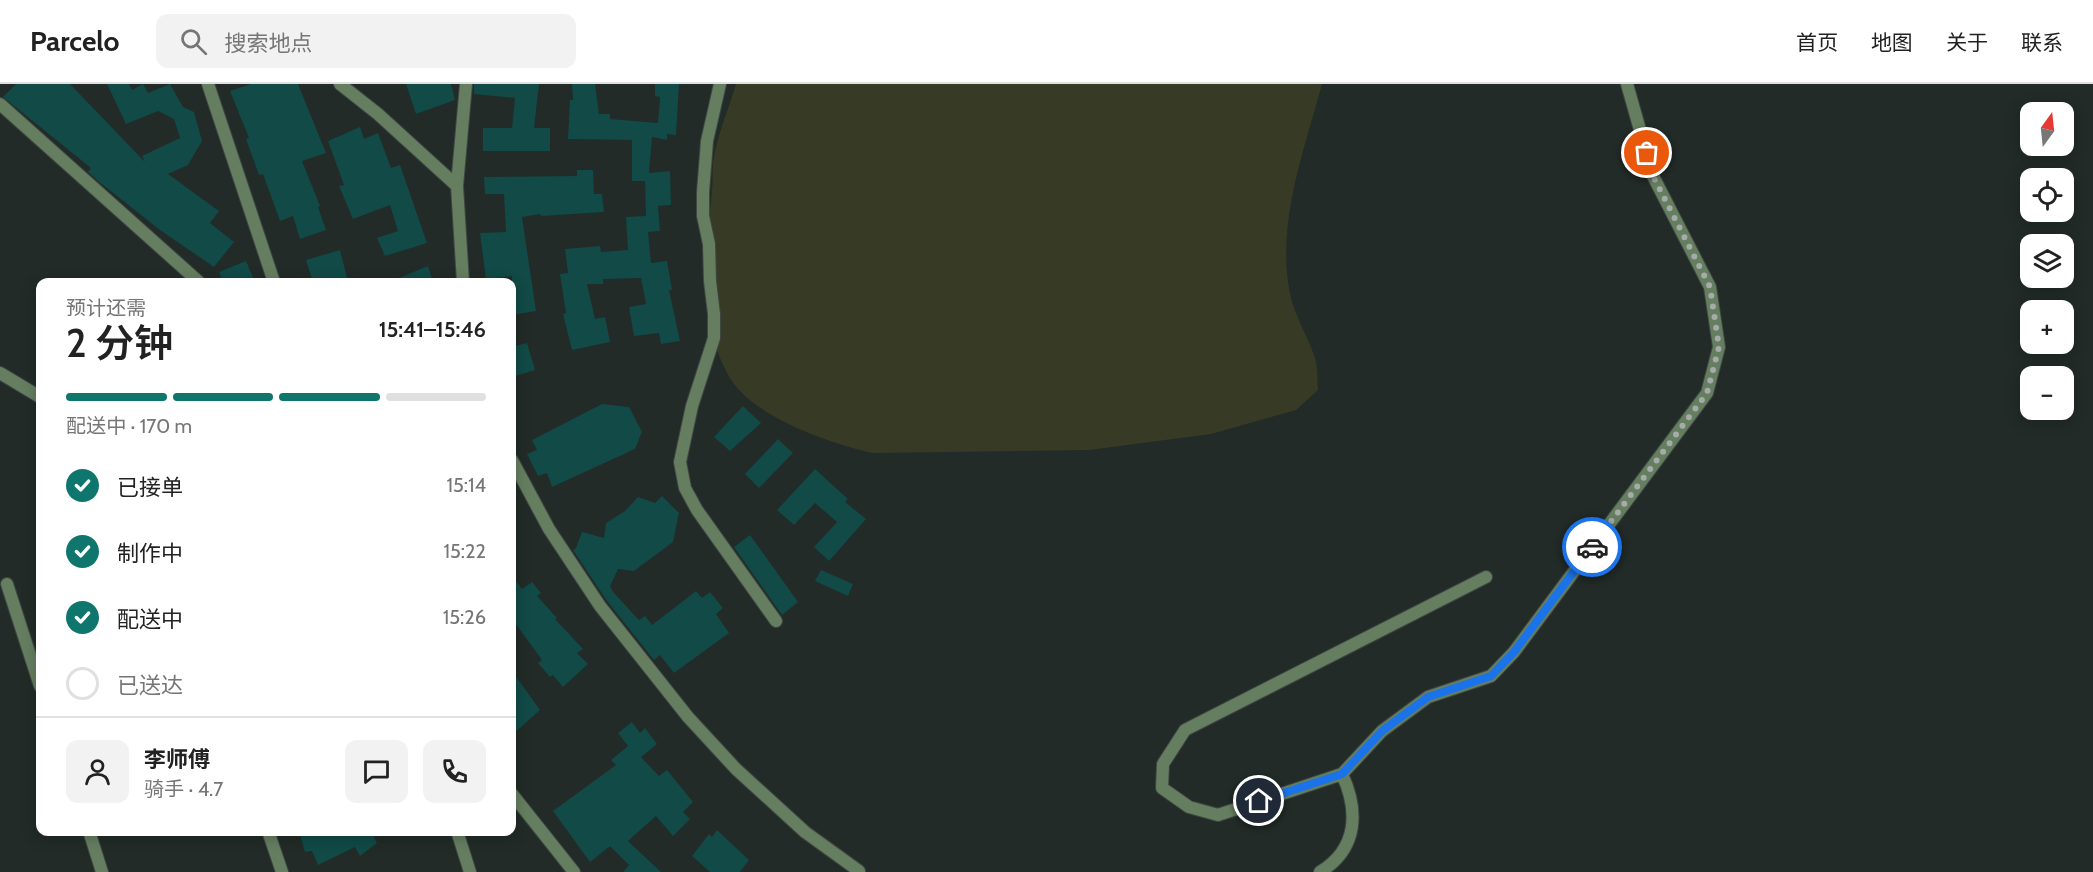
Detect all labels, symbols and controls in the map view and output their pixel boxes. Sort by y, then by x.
search box [156,14,576,68]
text: Parcelo [30,24,120,58]
icon: search [177,25,210,58]
text: 搜索地点 [225,30,313,57]
text: 首页 [1796,30,1838,55]
text: 地图 [1871,30,1913,55]
text: 关于 [1946,30,1988,55]
text: 联系 [2021,30,2063,55]
north arrow [2020,102,2074,156]
map controls [2020,102,2074,420]
pin [1621,127,1672,178]
icon: bag [1630,136,1663,169]
button: locate [2020,168,2074,222]
button: layers [2020,234,2074,288]
text: 预计还需 [66,296,146,320]
button: + [2020,300,2074,354]
text: 15:41–15:46 [379,316,486,343]
text: 2 分钟 [66,319,173,367]
button: − [2020,366,2074,420]
text: 配送中 · 170 m [66,414,192,438]
icon: check [66,469,99,502]
text: 15:14 [446,473,486,497]
text: 已接单 [117,474,183,501]
courier [1562,517,1622,577]
icon: car [1576,531,1609,564]
icon: check [66,535,99,568]
text: 15:22 [444,539,486,563]
text: 制作中 [117,540,183,567]
icon: check [66,601,99,634]
text: 15:26 [443,605,486,629]
text: 配送中 [117,606,183,633]
text: 已送达 [117,672,183,699]
button: person [66,740,129,803]
button: chat [345,740,408,803]
button: phone [423,740,486,803]
text: 李师傅 [144,746,210,773]
pin [1233,775,1284,826]
text: 骑手 · 4.7 [144,777,223,801]
icon: home [1242,784,1275,817]

